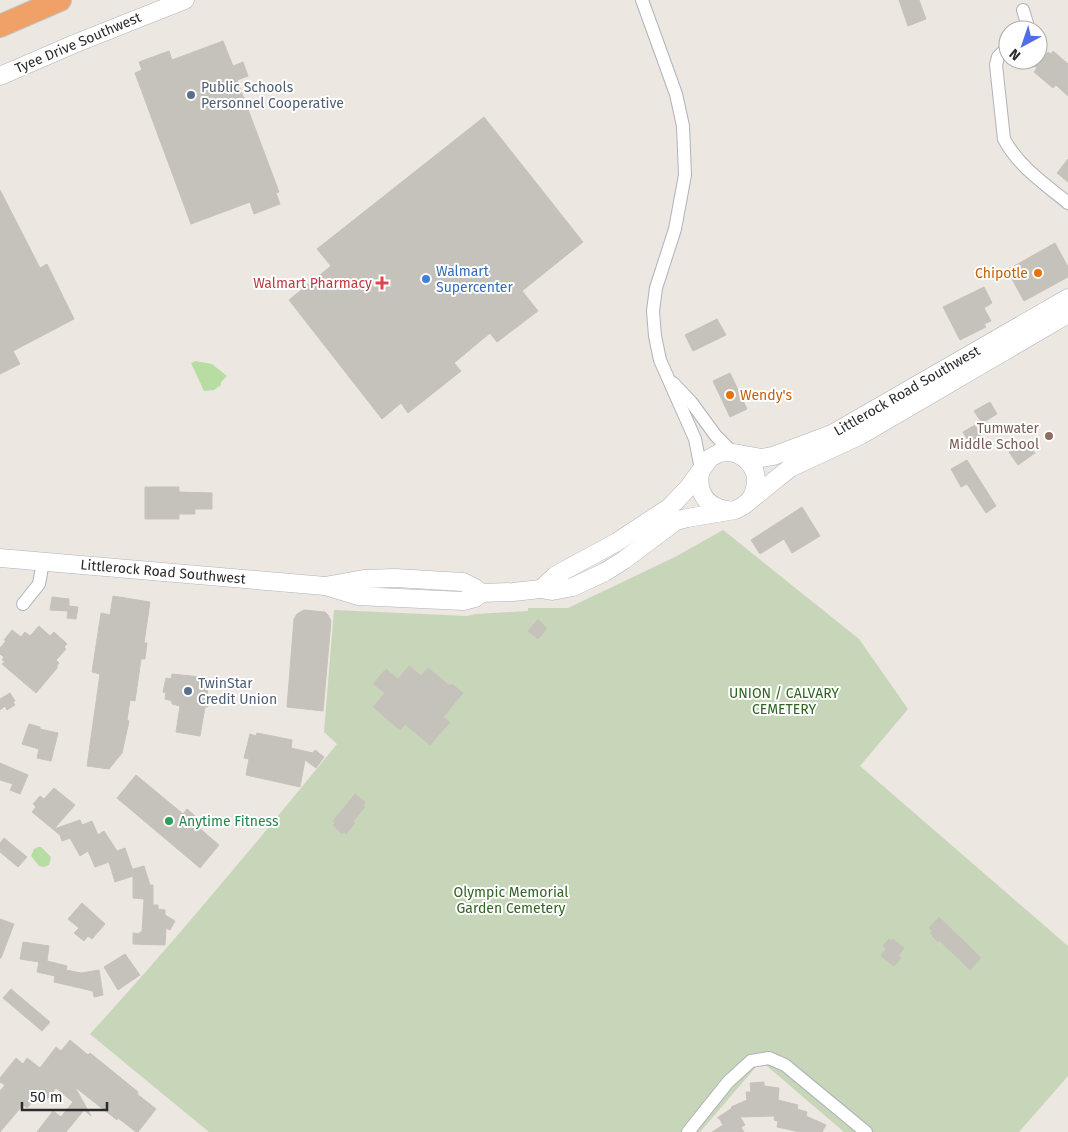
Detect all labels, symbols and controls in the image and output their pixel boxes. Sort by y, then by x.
street label: Tyee Drive Southwest [12,8,145,77]
north arrow [998,20,1048,70]
text: N [1006,45,1024,64]
place label: Public Schools Personnel Cooperative [201,79,344,112]
marker: Public Schools Personnel Cooperative [185,89,197,101]
place label: Walmart Supercenter [436,263,513,296]
place label: Chipotle [975,265,1028,282]
marker: Chipotle [1032,267,1044,279]
marker: Walmart Supercenter [420,273,432,285]
place label: Walmart Pharmacy [253,275,372,292]
marker: Walmart Pharmacy [376,277,388,289]
street label: Littlerock Road Southwest [831,342,984,440]
place label: Wendy's [740,387,792,404]
marker: Wendy's [724,389,736,401]
place label: Tumwater Middle School [949,420,1040,453]
marker: Tumwater Middle School [1043,430,1055,442]
street label: Littlerock Road Southwest [80,556,247,588]
place label: TwinStar Credit Union [198,675,277,708]
marker: TwinStar Credit Union [182,685,194,697]
park label: UNION / CALVARY CEMETERY [729,685,839,718]
place label: Anytime Fitness [179,813,279,830]
marker: Anytime Fitness [163,815,175,827]
park label: Olympic Memorial Garden Cemetery [454,884,568,917]
scale bar [22,1080,108,1112]
text: 50 m [30,1088,63,1106]

